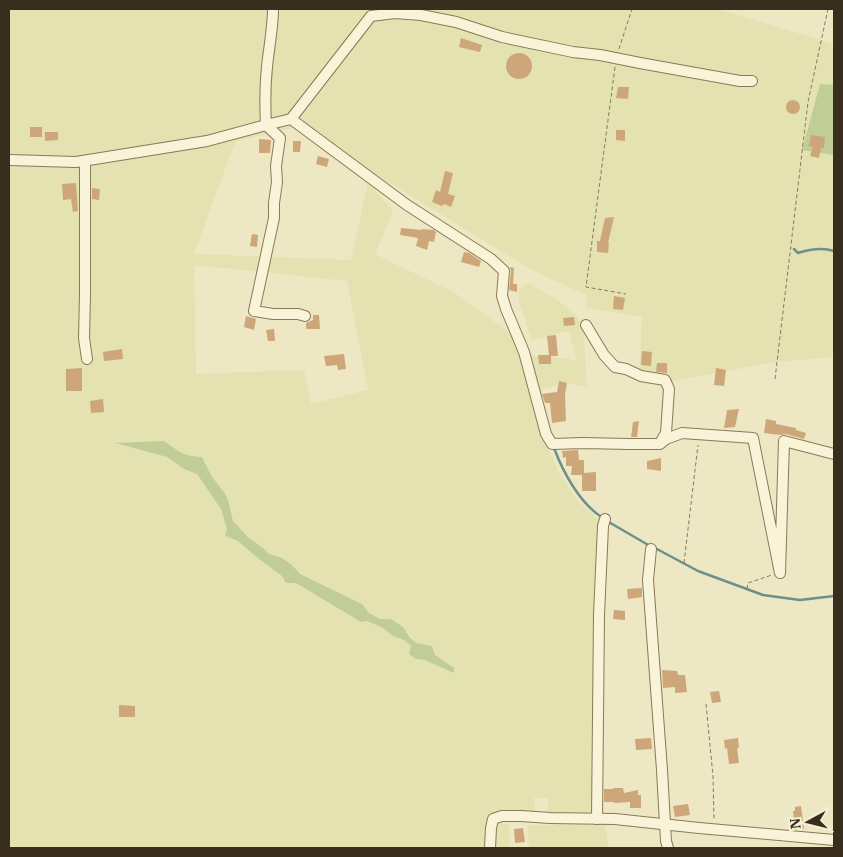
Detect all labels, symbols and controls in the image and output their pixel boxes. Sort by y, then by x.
north arrow [783,797,833,847]
text: N [785,817,805,830]

